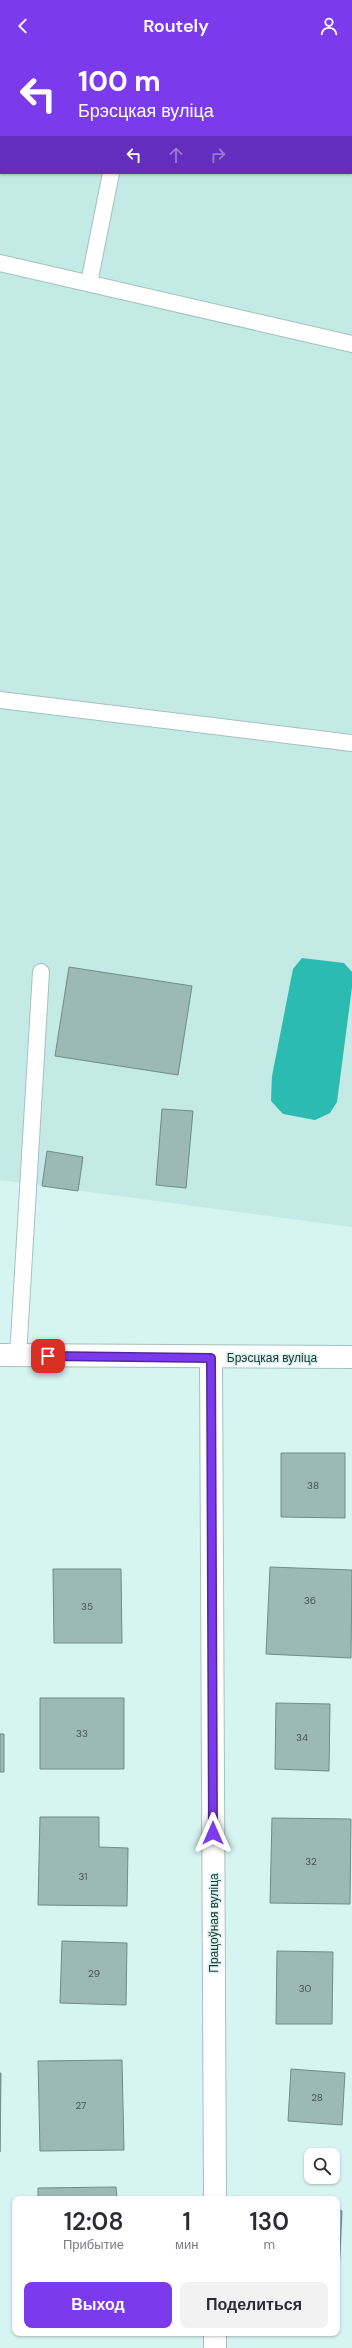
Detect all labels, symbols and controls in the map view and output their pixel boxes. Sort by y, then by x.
text: Routely [143,14,209,38]
icon: back [12,15,34,37]
icon: person [318,15,340,37]
text: 100 m [78,63,161,100]
icon: left [12,68,64,120]
text: Брэсцкая вуліца [78,99,214,123]
icon: left [123,144,145,166]
icon: ahead [165,144,187,166]
icon: right [207,144,229,166]
pin [31,1339,65,1373]
icon: arrive [37,1345,59,1367]
street label: Брэсцкая вуліца [227,1350,318,1366]
house number: 38 [307,1479,319,1492]
house number: 36 [304,1594,316,1607]
house number: 35 [81,1600,93,1613]
house number: 33 [76,1727,88,1740]
house number: 34 [296,1731,308,1744]
position arrow [192,1812,234,1854]
house number: 32 [305,1855,317,1868]
house number: 31 [79,1870,87,1883]
street label: Працоўная вуліца [206,1873,222,1973]
house number: 29 [88,1967,100,1980]
house number: 30 [299,1982,312,1995]
house number: 28 [311,2091,323,2104]
house number: 27 [76,2099,86,2112]
map controls [304,2148,340,2184]
button: search [304,2148,340,2184]
text: 12:08 [64,2206,123,2237]
text: 1 [183,2206,191,2237]
text: 130 [249,2206,289,2237]
text: Прибытие [63,2236,124,2253]
text: мин [175,2236,198,2253]
text: m [263,2236,275,2253]
button: Выход [24,2282,172,2328]
button: Поделиться [180,2282,328,2328]

